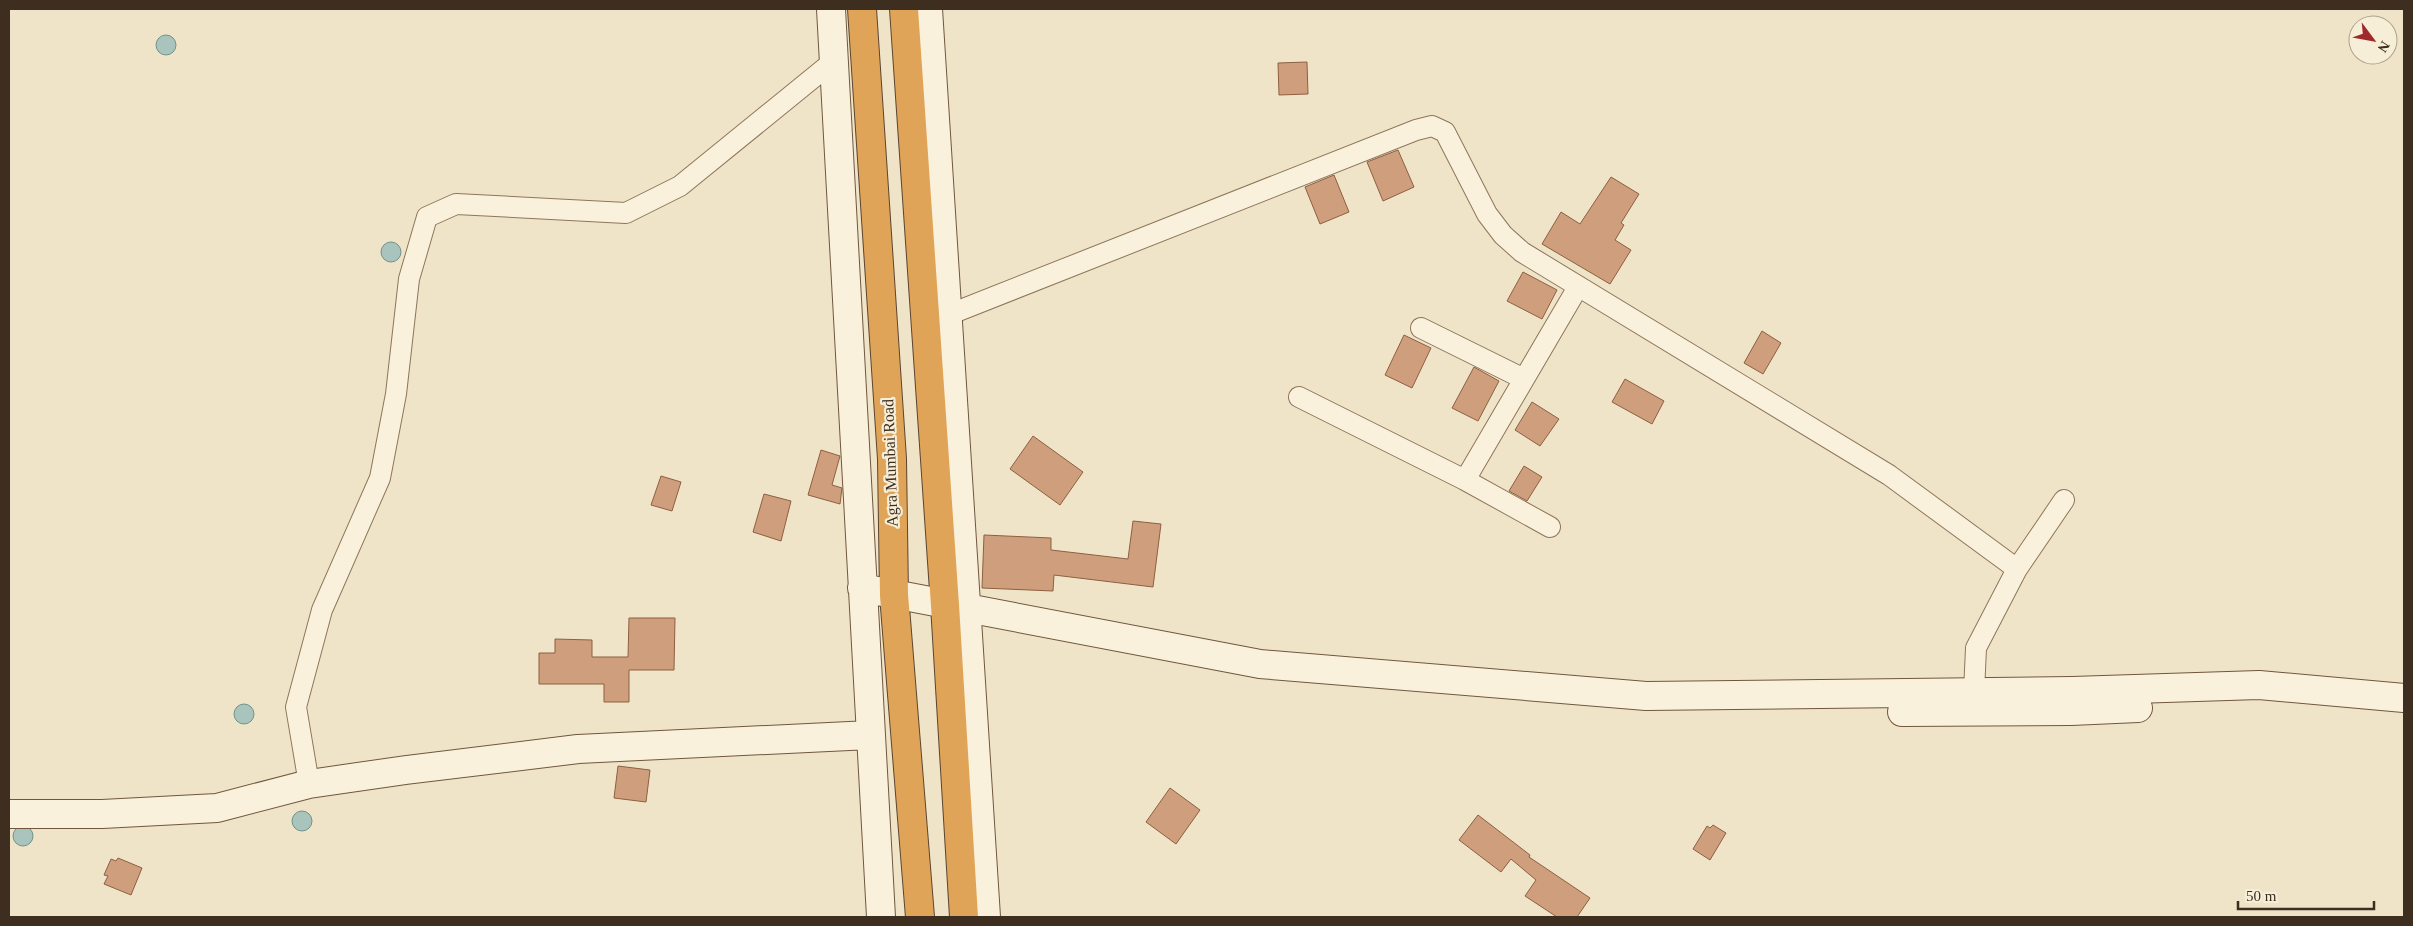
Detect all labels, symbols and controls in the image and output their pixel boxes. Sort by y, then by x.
north arrow [2348,15,2398,65]
text: N [2375,38,2393,55]
street label: Agra Mumbai Road [879,399,902,527]
scale bar [2238,878,2374,910]
text: 50 m [2246,888,2277,904]

